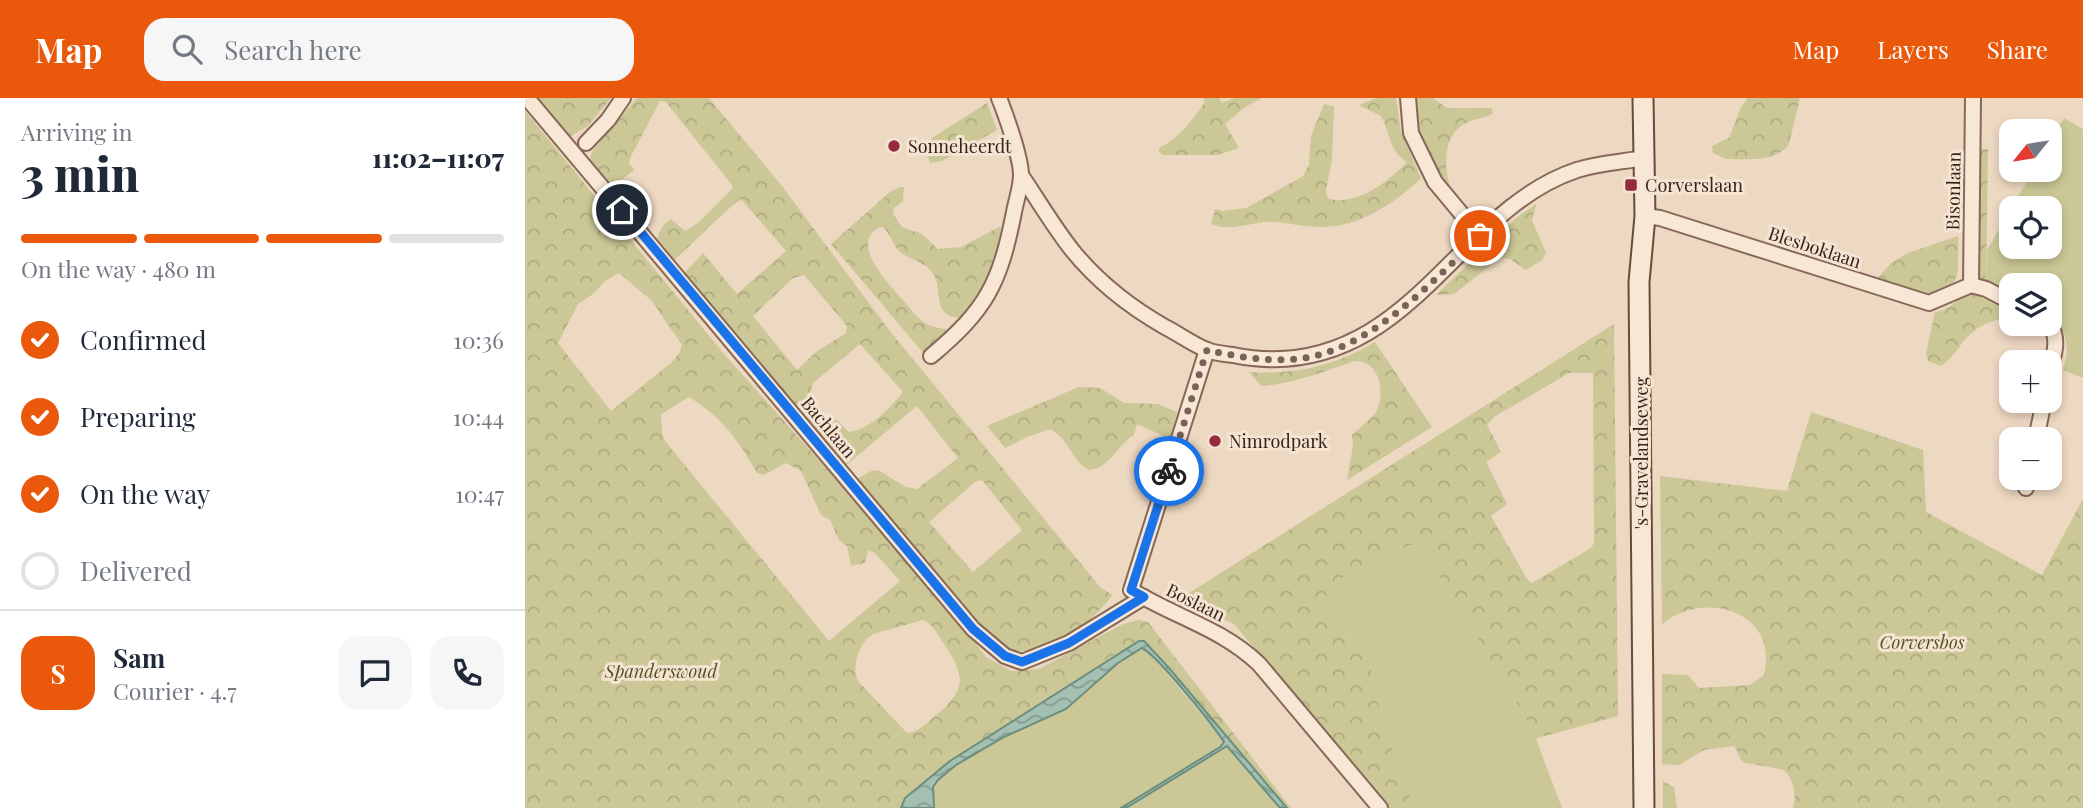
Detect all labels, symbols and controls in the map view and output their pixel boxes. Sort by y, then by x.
search box [144,18,634,81]
text: Map [35,27,102,71]
icon: search [168,30,206,68]
text: Search here [224,32,362,67]
text: Map [1793,33,1839,65]
text: Layers [1877,33,1949,65]
text: Share [1987,33,2048,65]
text: Arriving in [21,116,133,147]
north arrow [1999,119,2061,182]
map controls [1999,119,2062,490]
place label: Sonneheerdt [908,134,1012,158]
marker: Sonneheerdt [886,138,902,154]
text: 11:02–11:07 [372,140,504,175]
text: 3 min [21,142,139,204]
street label: Bisonlaan [1940,151,1966,231]
place label: Corverslaan [1645,173,1743,197]
marker: Corverslaan [1623,177,1639,193]
pin [592,180,652,240]
icon: home [603,191,641,229]
button: locate [1999,196,2062,259]
pin [1450,206,1510,266]
icon: bag [1461,217,1499,255]
street label: Blesboklaan [1766,221,1865,273]
text: On the way · 480 m [21,253,216,284]
button: layers [1999,273,2062,336]
icon: check [21,321,59,359]
text: Confirmed [80,322,207,357]
text: 10:36 [453,324,504,355]
button: + [1999,350,2062,413]
street label: 's-Gravelandseweg [1629,376,1653,529]
street label: Bachlaan [796,391,862,463]
icon: check [21,398,59,436]
text: Preparing [80,399,196,434]
text: 10:44 [453,401,504,432]
button: − [1999,427,2062,490]
place label: Nimrodpark [1229,429,1328,453]
marker: Nimrodpark [1207,433,1223,449]
courier [1134,436,1204,506]
icon: bike [1150,452,1188,490]
icon: check [21,475,59,513]
text: On the way [80,476,210,511]
text: 10:47 [455,478,504,509]
text: Delivered [80,553,192,588]
street label: Boslaan [1162,577,1230,627]
park label: Corversbos [1879,630,1965,654]
button: chat [338,636,412,710]
button: phone [430,636,504,710]
text: Sam [113,640,165,675]
text: S [50,656,66,691]
park label: Spanderswoud [604,659,719,683]
text: Courier · 4.7 [113,675,237,706]

